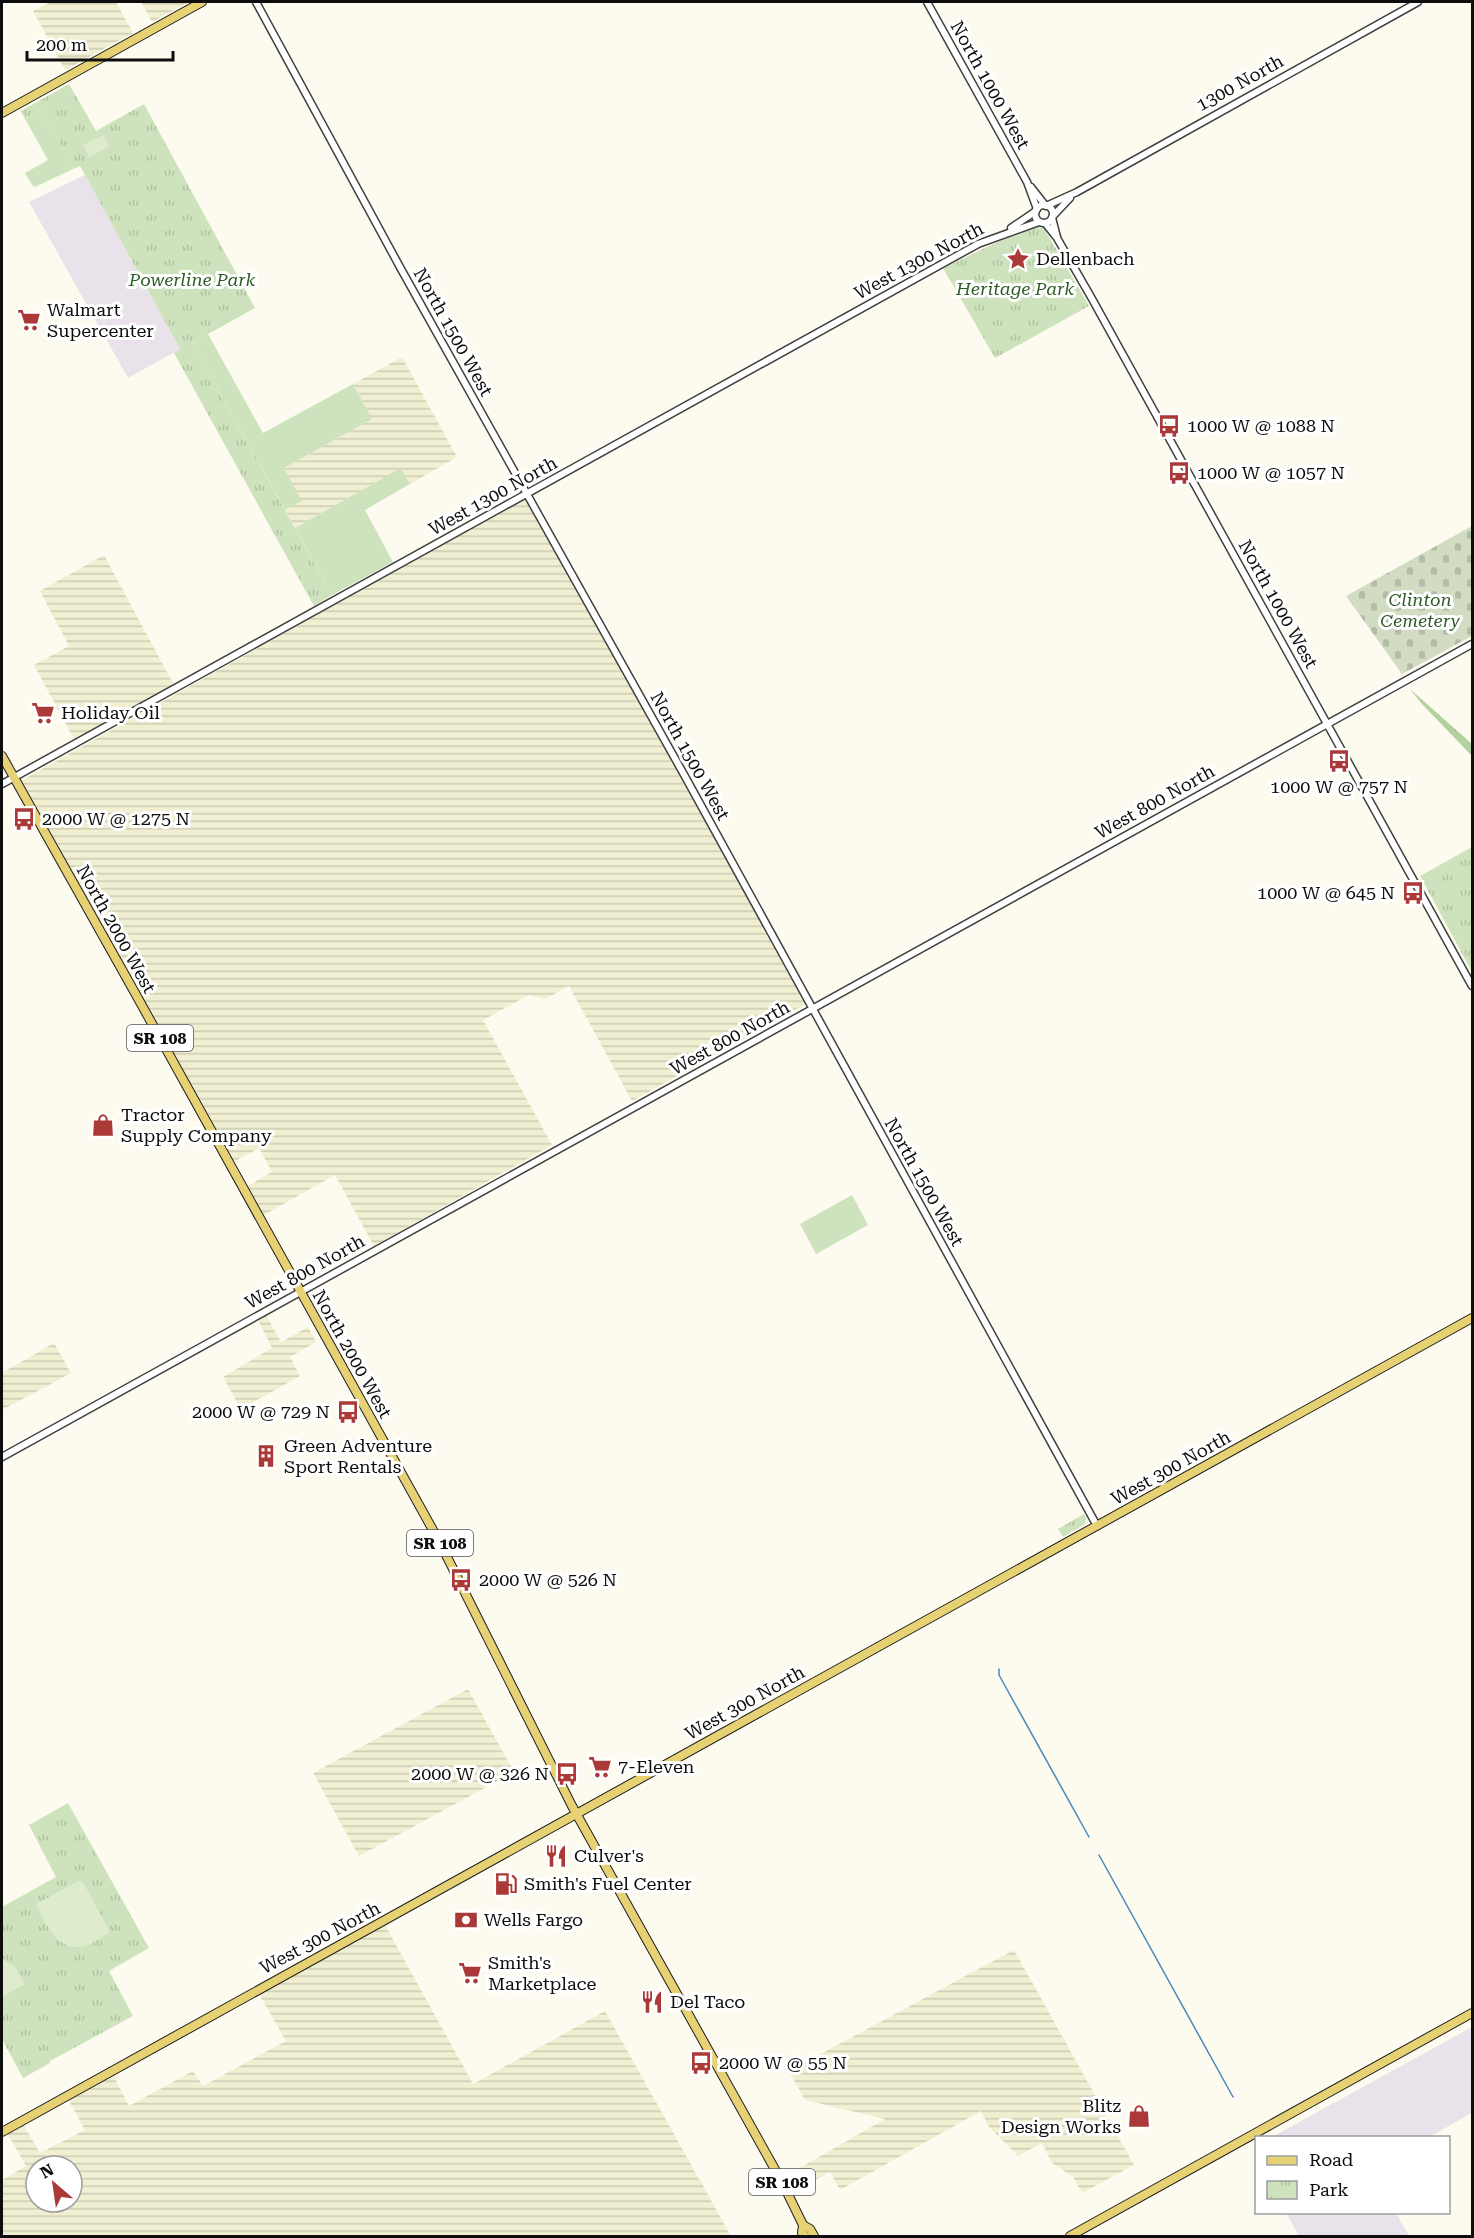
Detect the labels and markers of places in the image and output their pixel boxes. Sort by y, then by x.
place icon: Dellenbach [1005,246,1031,272]
place label: Dellenbach [1036,248,1135,269]
place label: Walmart Supercenter [47,299,154,341]
supermarket icon: Walmart Supercenter [16,307,42,333]
bus stop icon: 1000 W @ 1088 N [1156,413,1182,439]
place label: 1000 W @ 1088 N [1187,415,1335,436]
bus stop icon: 1000 W @ 1057 N [1166,460,1192,486]
place label: 1000 W @ 1057 N [1197,462,1345,483]
supermarket icon: Holiday Oil [30,700,56,726]
place label: Holiday Oil [61,702,160,723]
bus stop icon: 1000 W @ 757 N [1326,748,1352,774]
place label: 1000 W @ 757 N [1270,776,1408,797]
bus stop icon: 2000 W @ 1275 N [11,806,37,832]
place label: 2000 W @ 1275 N [42,808,190,829]
bus stop icon: 1000 W @ 645 N [1400,880,1426,906]
place label: 1000 W @ 645 N [1257,882,1395,903]
place label: Tractor Supply Company [121,1104,272,1146]
shop icon: Tractor Supply Company [90,1112,116,1138]
bus stop icon: 2000 W @ 729 N [335,1399,361,1425]
place label: 2000 W @ 729 N [192,1401,330,1422]
place label: Green Adventure Sport Rentals [284,1435,432,1477]
building icon: Green Adventure Sport Rentals [253,1443,279,1469]
bus stop icon: 2000 W @ 526 N [448,1567,474,1593]
place label: 2000 W @ 526 N [479,1569,617,1590]
supermarket icon: 7-Eleven [587,1754,613,1780]
place label: 7-Eleven [618,1756,695,1777]
bus stop icon: 2000 W @ 326 N [554,1761,580,1787]
place label: 2000 W @ 326 N [411,1763,549,1784]
restaurant icon: Culver's [543,1843,569,1869]
place label: Culver's [574,1845,644,1866]
fuel station icon: Smith's Fuel Center [493,1871,519,1897]
place label: Smith's Fuel Center [524,1873,692,1894]
bank icon: Wells Fargo [453,1907,479,1933]
place label: Wells Fargo [484,1909,583,1930]
place label: Smith's Marketplace [488,1952,597,1994]
supermarket icon: Smith's Marketplace [457,1960,483,1986]
restaurant icon: Del Taco [639,1989,665,2015]
place label: Del Taco [670,1991,745,2012]
bus stop icon: 2000 W @ 55 N [688,2050,714,2076]
place label: 2000 W @ 55 N [719,2052,847,2073]
place label: Blitz Design Works [1001,2095,1122,2137]
shop icon: Blitz Design Works [1126,2103,1152,2129]

